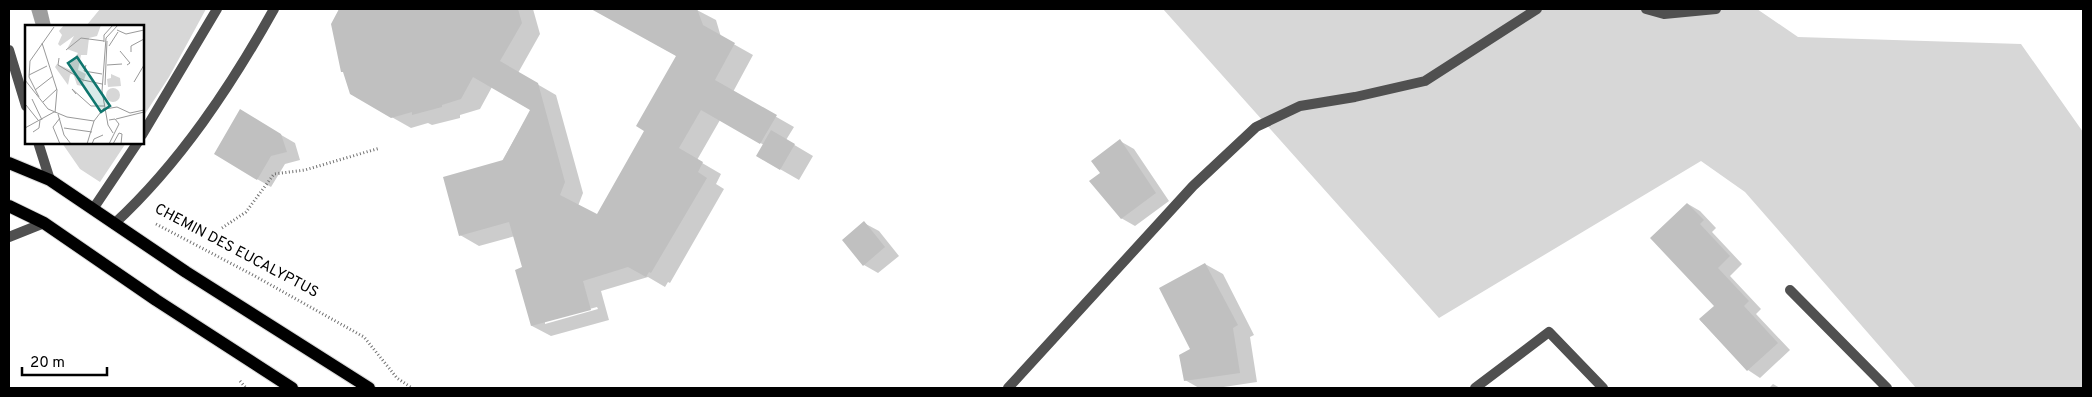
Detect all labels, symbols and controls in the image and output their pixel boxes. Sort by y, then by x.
inset map [25,25,144,144]
street label: CHEMIN DES EUCALYPTUS [151,200,322,303]
scale bar [22,344,108,376]
text: 20 m [30,354,65,373]

